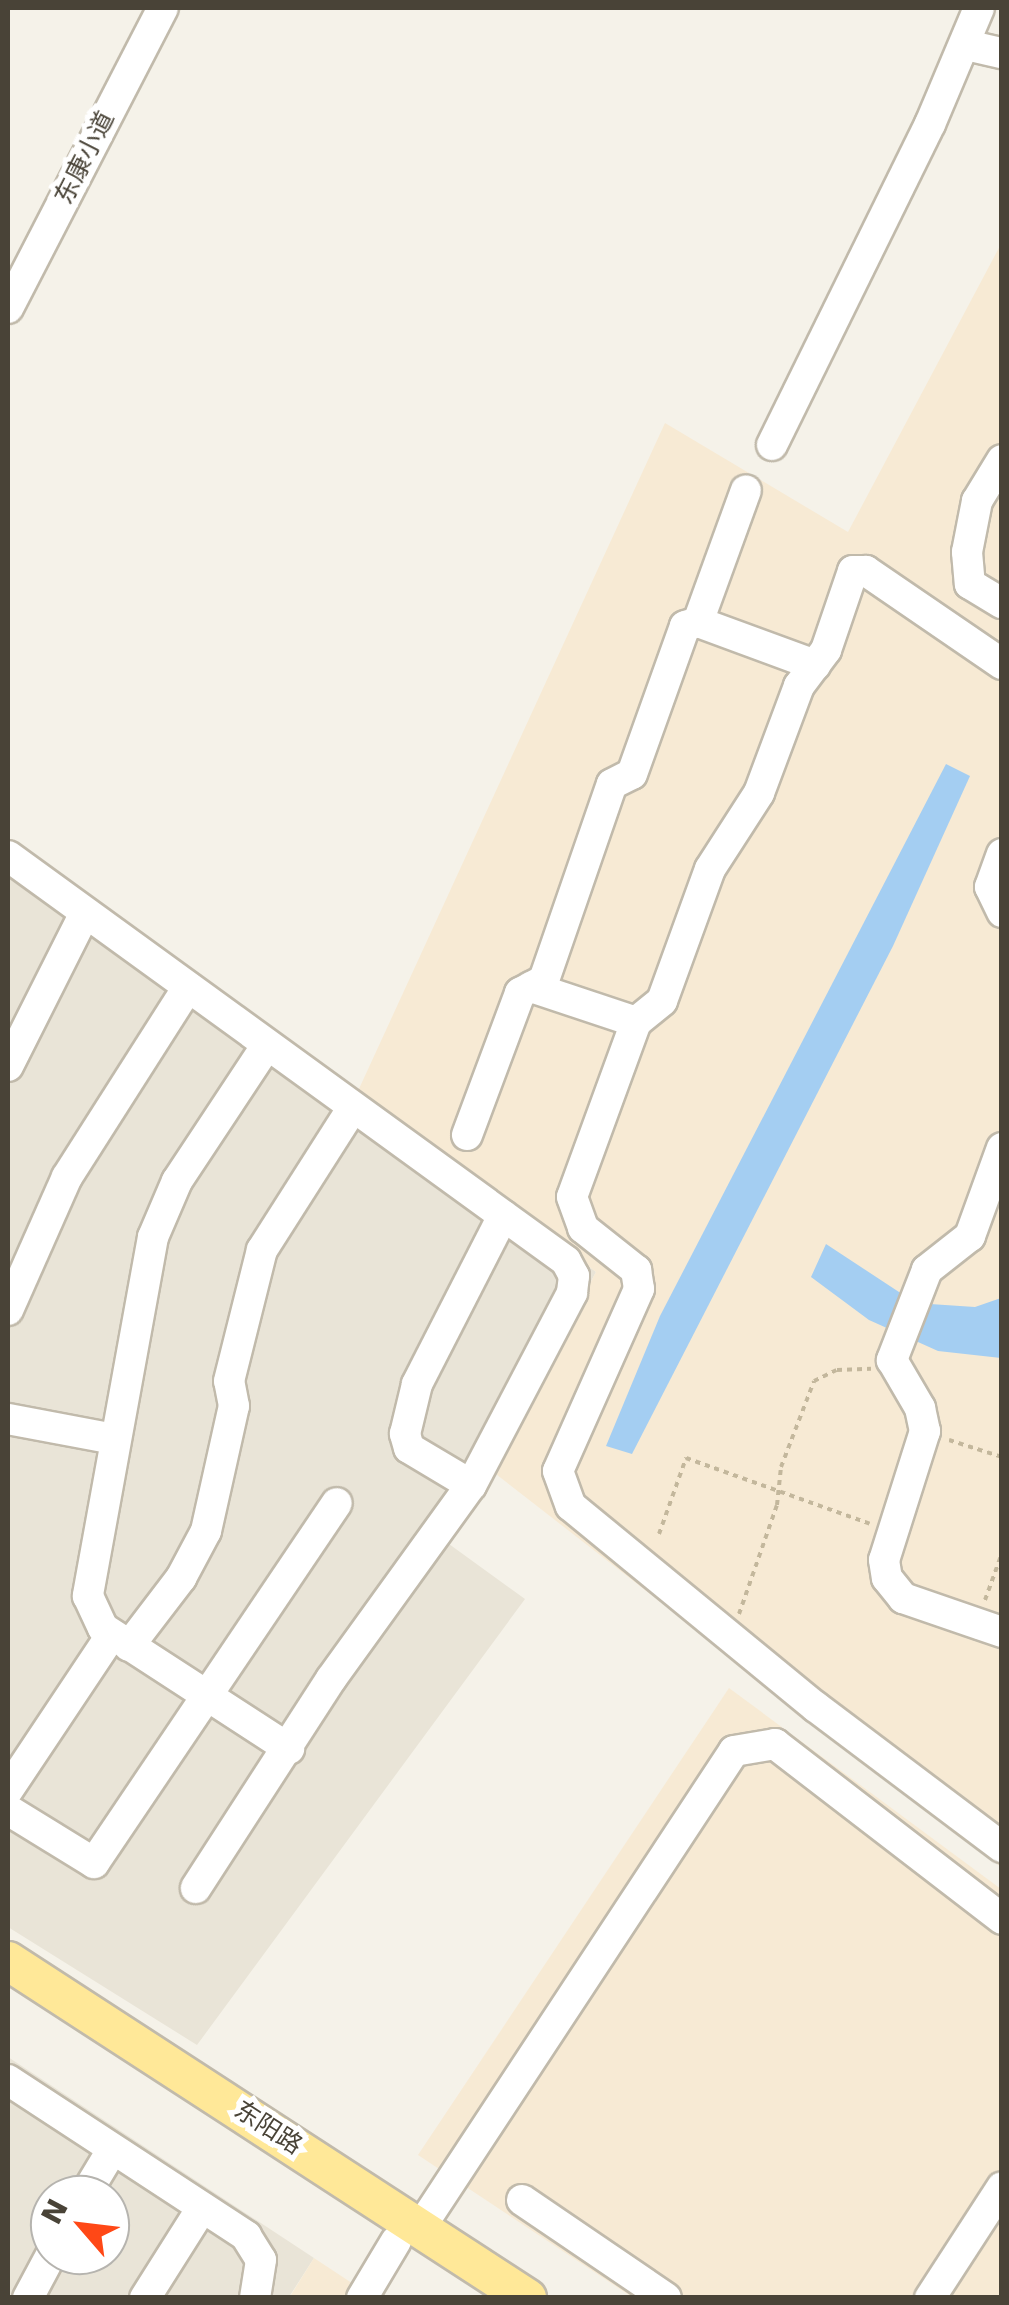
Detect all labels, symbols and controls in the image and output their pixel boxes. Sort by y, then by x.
street label: 东康小道 [49,107,121,209]
street label: 东阳路 [228,2095,308,2161]
north arrow [30,2175,130,2275]
text: N [35,2194,75,2230]

